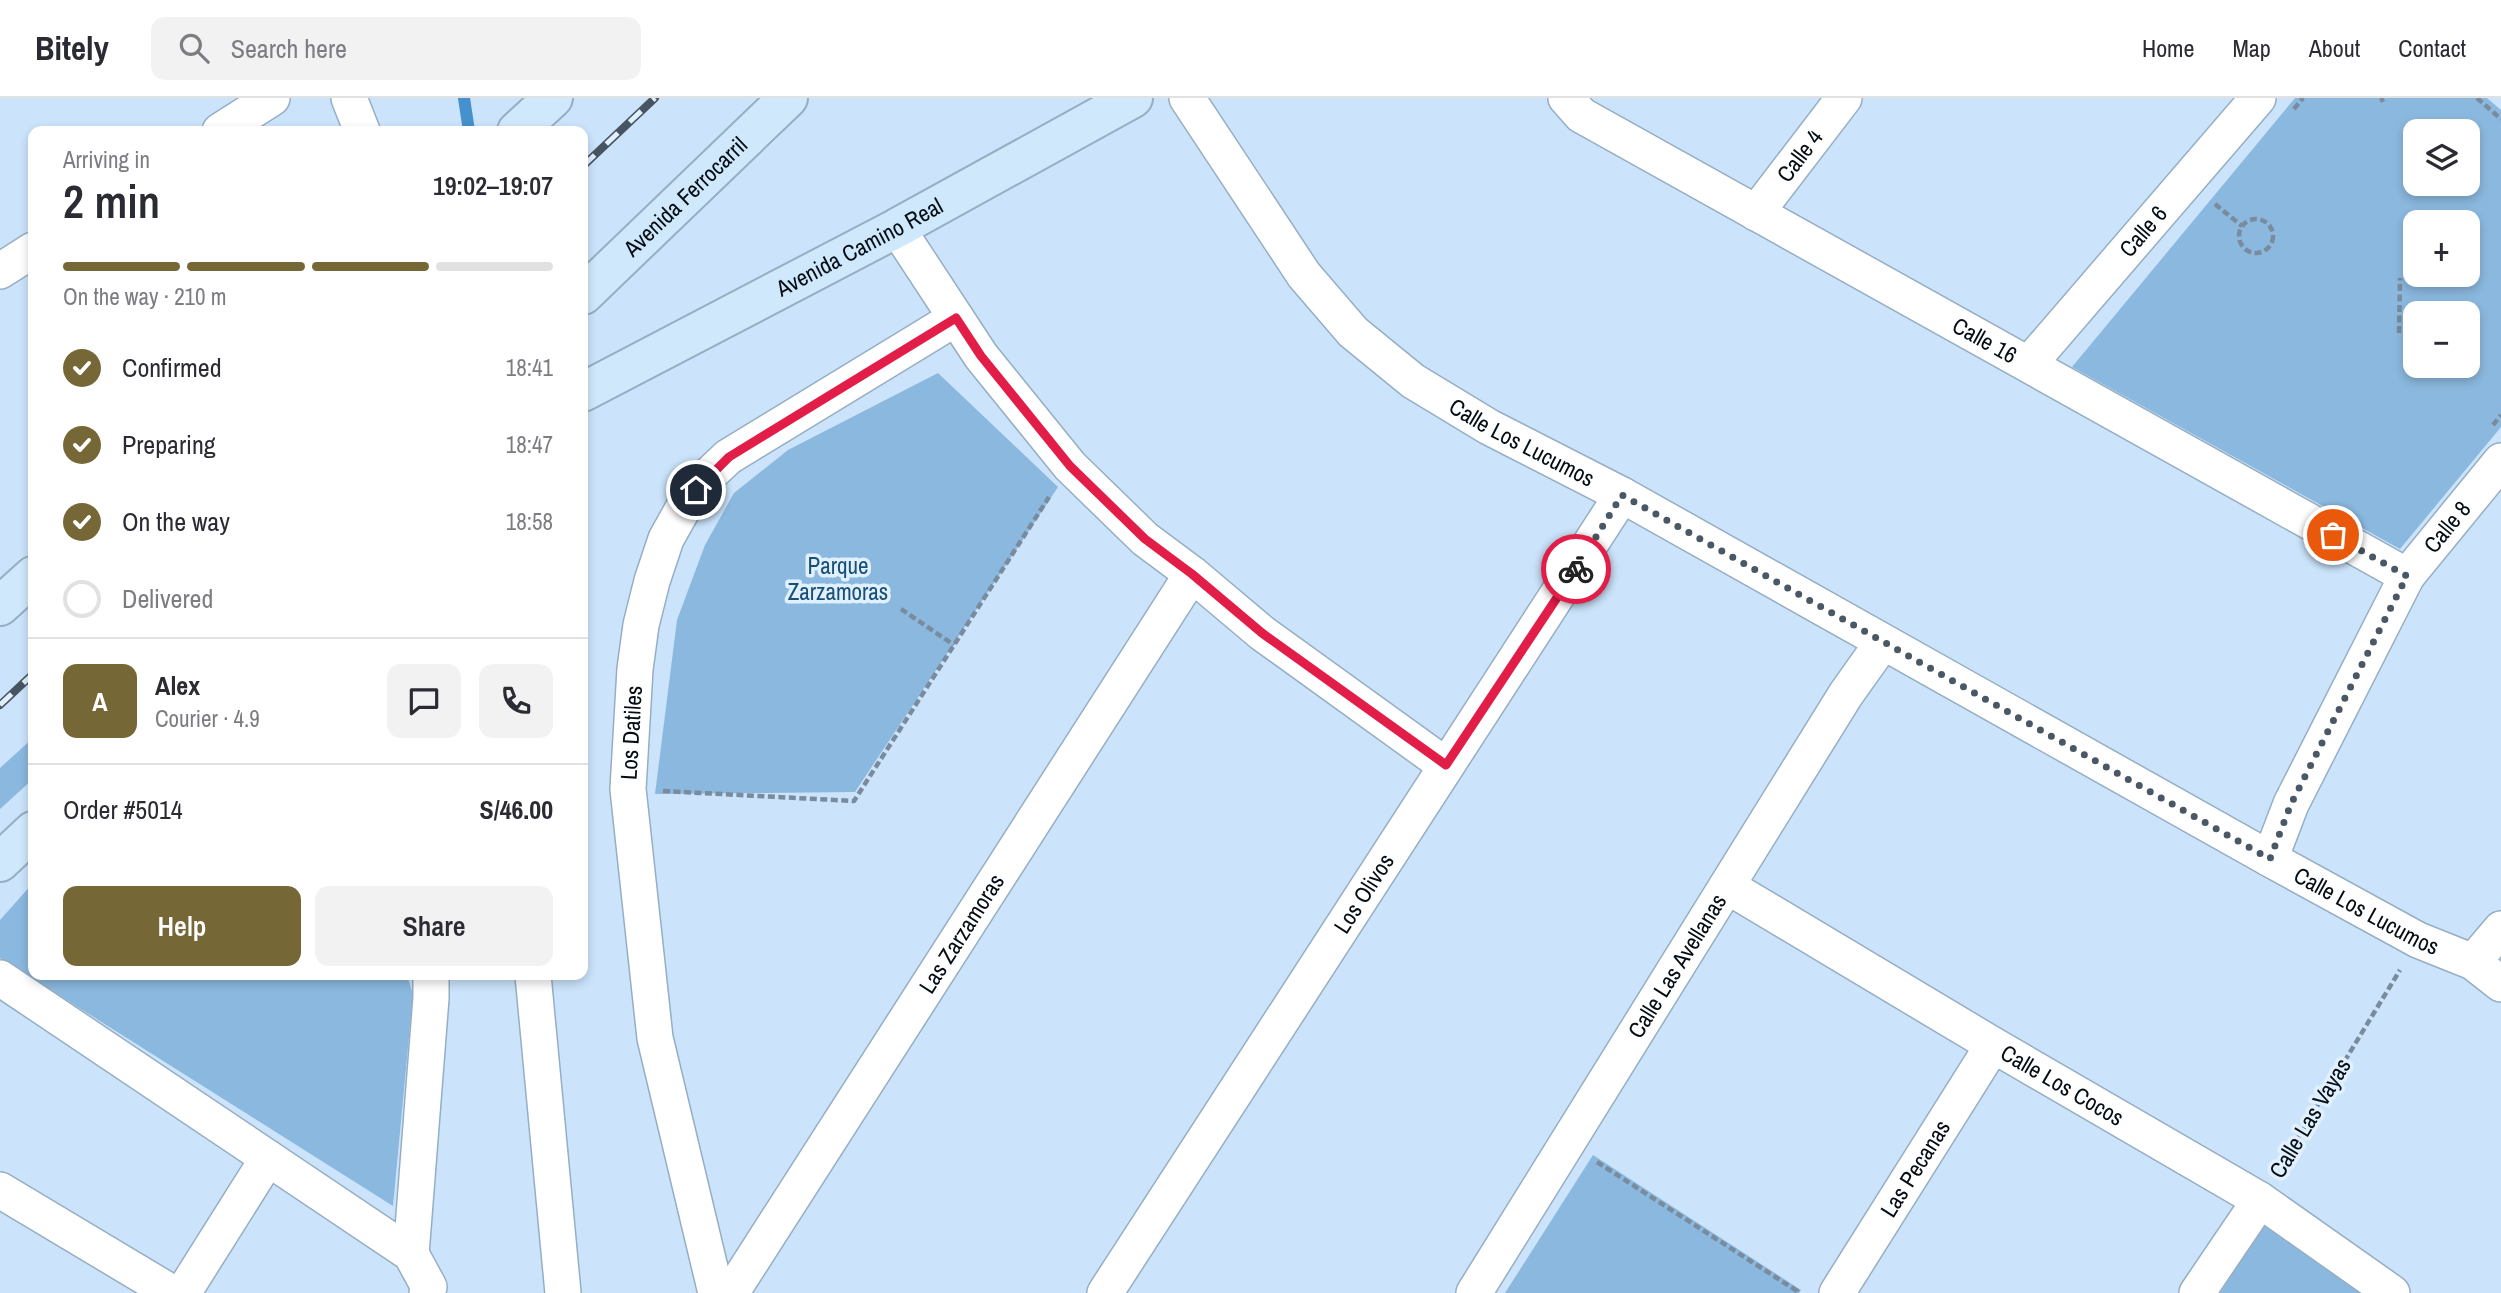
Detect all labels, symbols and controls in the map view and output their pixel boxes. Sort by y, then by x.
search box [151,17,641,80]
text: Bitely [35,26,109,70]
icon: search [175,29,213,67]
text: Search here [231,31,347,66]
text: Home [2142,32,2194,64]
text: Map [2232,32,2271,64]
text: About [2309,32,2360,64]
text: Contact [2398,32,2466,64]
map controls [2403,119,2480,378]
button: layers [2403,119,2480,196]
street label: Calle 4 [1769,122,1830,188]
street label: Avenida Ferrocarril [616,130,754,264]
text: Arriving in [63,144,150,175]
text: 19:02–19:07 [433,168,553,203]
text: 2 min [63,170,160,232]
street label: Avenida Camino Real [770,190,948,304]
street label: Calle 6 [2112,199,2174,263]
button: + [2403,210,2480,287]
text: On the way · 210 m [63,281,227,312]
button: − [2403,301,2480,378]
street label: Calle 16 [1947,309,2023,370]
icon: check [63,349,101,387]
text: Confirmed [122,350,222,385]
text: 18:41 [506,352,553,383]
street label: Calle Los Lucumos [1444,391,1600,493]
icon: check [63,426,101,464]
text: Preparing [122,427,216,462]
text: 18:47 [506,429,553,460]
pin [666,460,726,520]
icon: home [677,471,715,509]
street label: Calle 8 [2416,494,2477,559]
icon: check [63,503,101,541]
text: On the way [122,504,230,539]
pin [2303,505,2363,565]
text: 18:58 [506,506,553,537]
icon: bag [2314,516,2352,554]
courier [1541,534,1611,604]
park label: Parque Zarzamoras [788,550,888,607]
icon: bike [1557,550,1595,588]
text: Delivered [122,581,213,616]
button: chat [387,664,461,738]
button: phone [479,664,553,738]
text: Alex [155,668,200,703]
text: A [92,684,108,719]
street label: Los Datiles [613,685,649,781]
text: Courier · 4.9 [155,703,260,734]
text: Order #5014 [63,792,183,827]
text: S/46.00 [479,792,553,827]
street label: Los Olivos [1326,847,1401,939]
street label: Calle Los Lucumos [2289,859,2444,962]
street label: Las Zarzamoras [911,868,1011,999]
button: Help [63,886,301,966]
button: Share [315,886,553,966]
street label: Calle Las Avellanas [1620,888,1733,1044]
street label: Calle Los Cocos [1995,1037,2130,1133]
street label: Calle Las Vayas [2262,1052,2358,1184]
street label: Las Pecanas [1873,1114,1957,1223]

